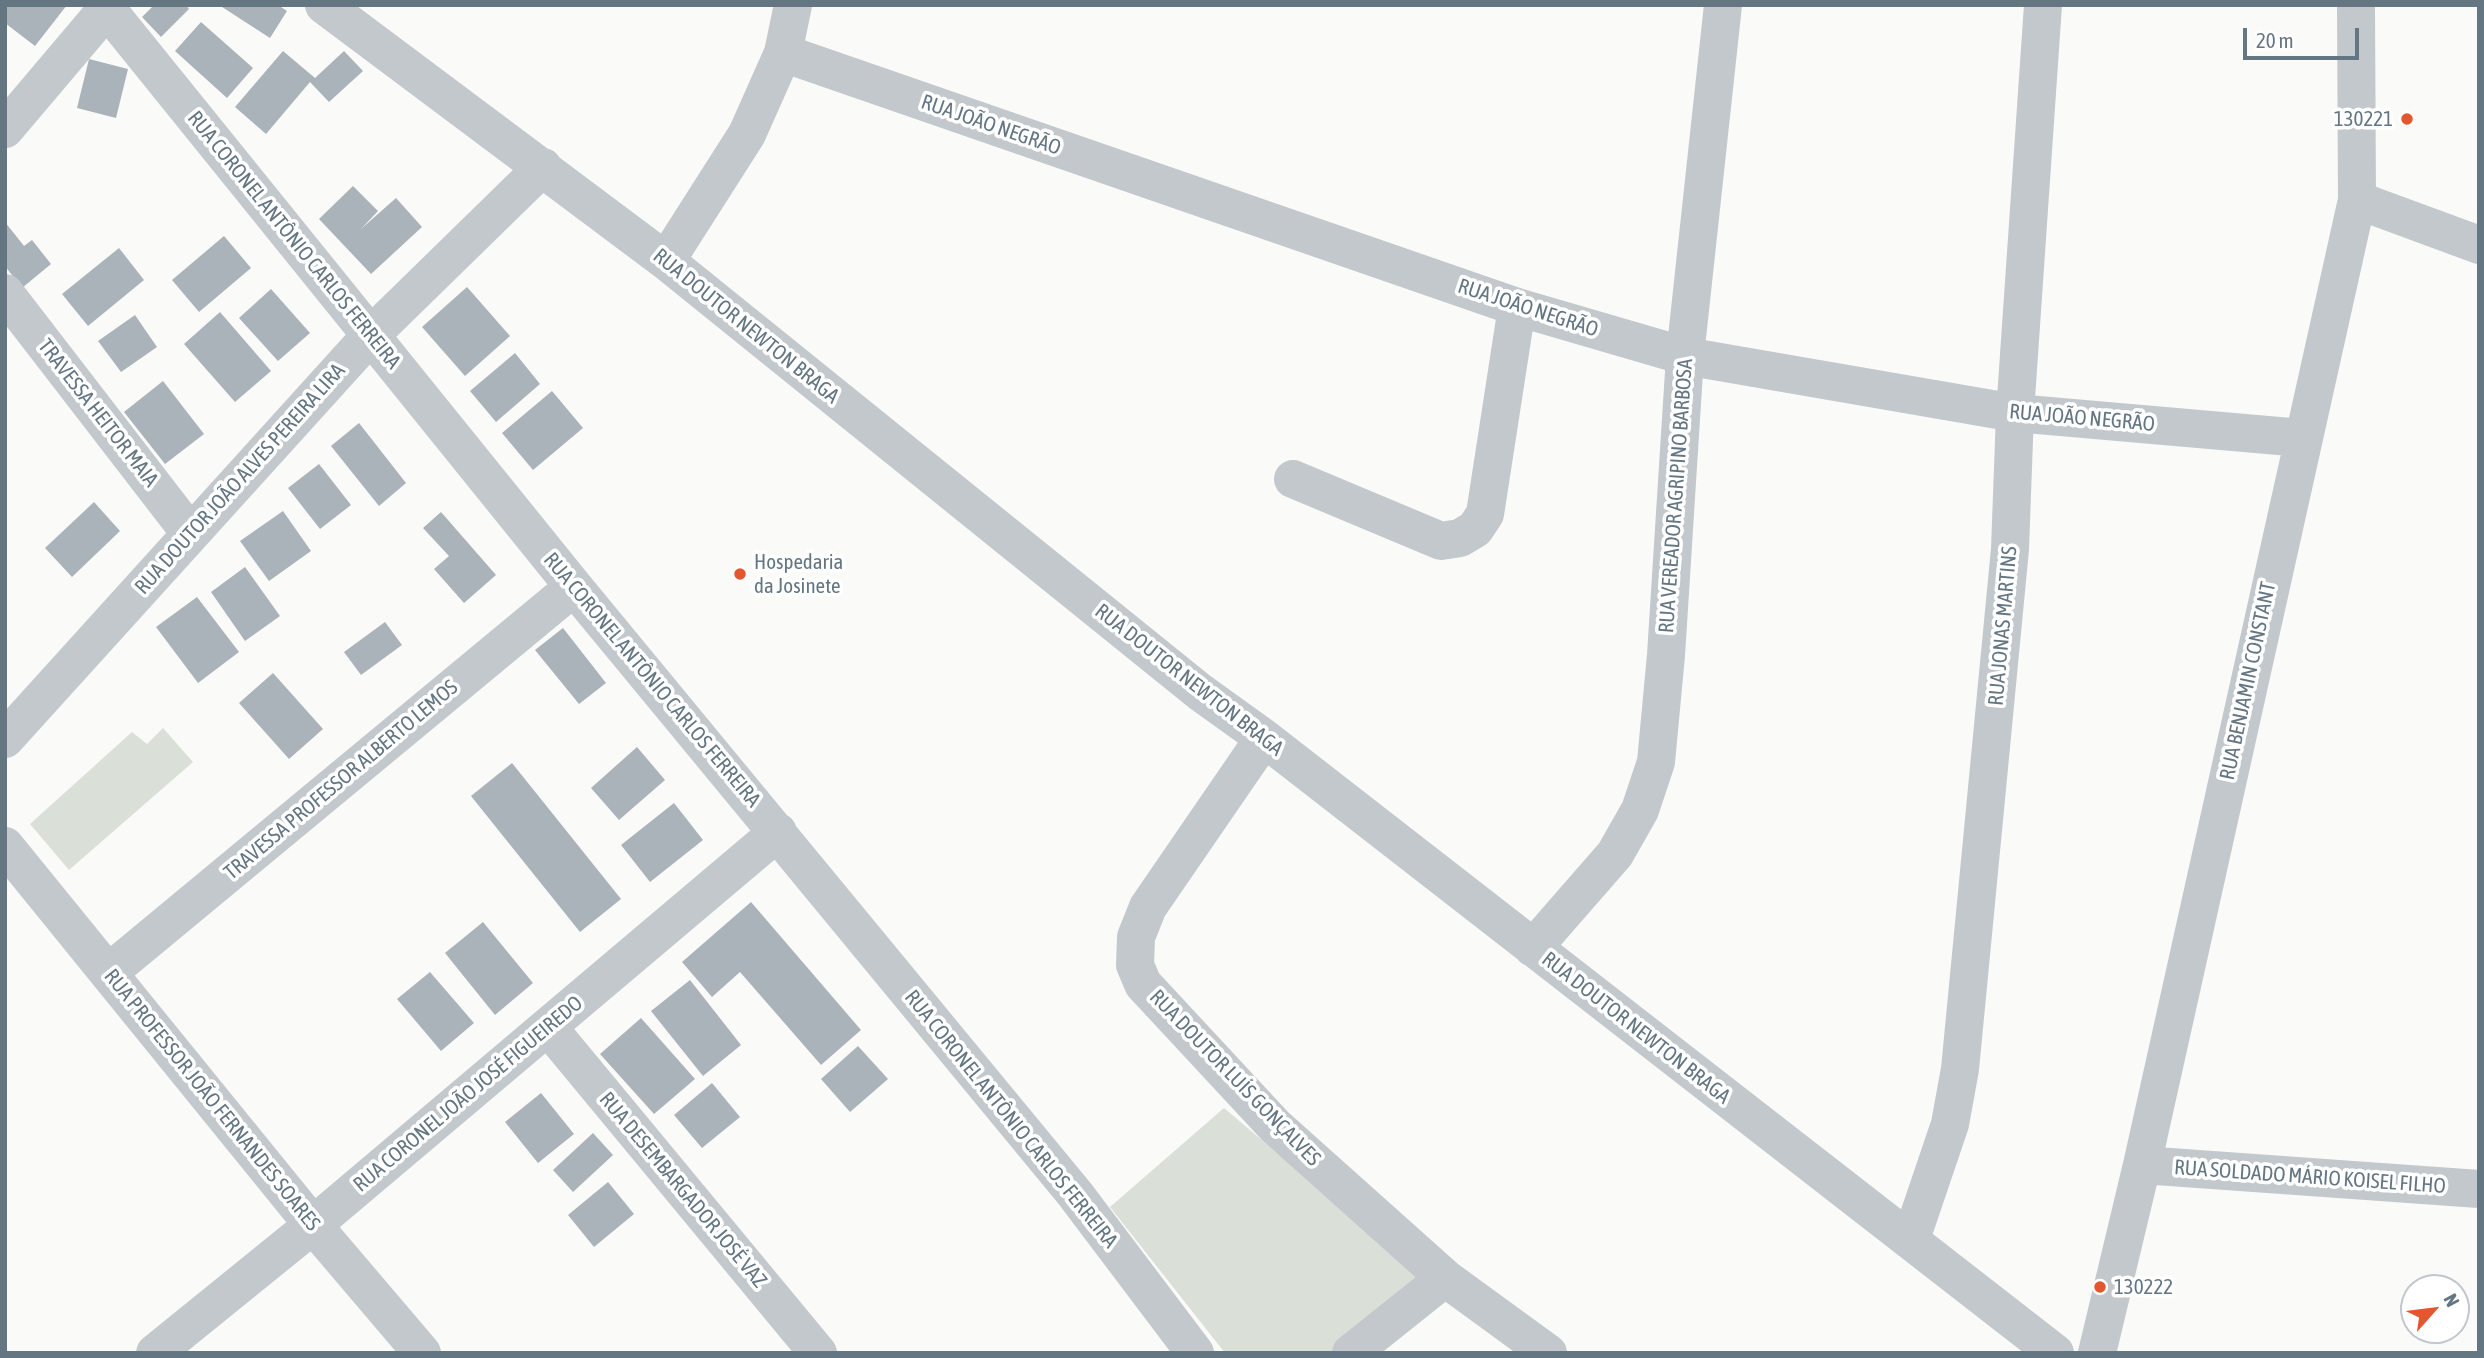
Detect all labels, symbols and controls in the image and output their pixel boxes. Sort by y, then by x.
scale bar [2246,14,2362,58]
text: 20 m [2256,28,2294,52]
street label: RUA JOÃO NEGRÃO [918,89,1064,161]
street label: RUA CORONEL ANTÔNIO CARLOS FERREIRA [182,106,406,374]
place label: 130221 [2334,106,2393,132]
marker: 130221 [2399,111,2415,127]
street label: RUA DOUTOR NEWTON BRAGA [648,243,844,409]
street label: RUA JOÃO NEGRÃO [1455,273,1601,343]
street label: TRAVESSA HEITOR MAIA [32,334,164,492]
street label: RUA VEREADOR AGRIPINO BARBOSA [1654,358,1698,634]
street label: RUA DOUTOR JOÃO ALVES PEREIRA LIRA [130,359,350,599]
street label: RUA JOÃO NEGRÃO [2008,399,2156,437]
street label: RUA JONAS MARTINS [1983,545,2023,707]
street label: RUA CORONEL ANTÔNIO CARLOS FERREIRA [538,548,766,812]
place label: Hospedaria da Josinete [754,549,843,599]
marker: Hospedaria da Josinete [732,566,748,582]
street label: RUA BENJAMIN CONSTANT [2215,580,2281,782]
street label: RUA DOUTOR NEWTON BRAGA [1090,599,1288,761]
street label: TRAVESSA PROFESSOR ALBERTO LEMOS [219,675,463,885]
street label: RUA DOUTOR NEWTON BRAGA [1537,947,1735,1109]
street label: RUA PROFESSOR JOÃO FERNANDES SOARES [99,964,325,1236]
street label: RUA CORONEL ANTÔNIO CARLOS FERREIRA [899,985,1123,1253]
street label: RUA DOUTOR LUÍS GONÇALVES [1144,985,1326,1171]
street label: RUA CORONEL JOÃO JOSÉ FIGUEIREDO [348,991,588,1197]
street label: RUA DESEMBARGADOR JOSÉ VAZ [594,1087,772,1293]
street label: RUA SOLDADO MÁRIO KOISEL FILHO [2173,1155,2447,1199]
place label: 130222 [2114,1274,2173,1300]
north arrow [2400,1274,2470,1344]
marker: 130222 [2092,1279,2108,1295]
text: N [2439,1290,2464,1310]

